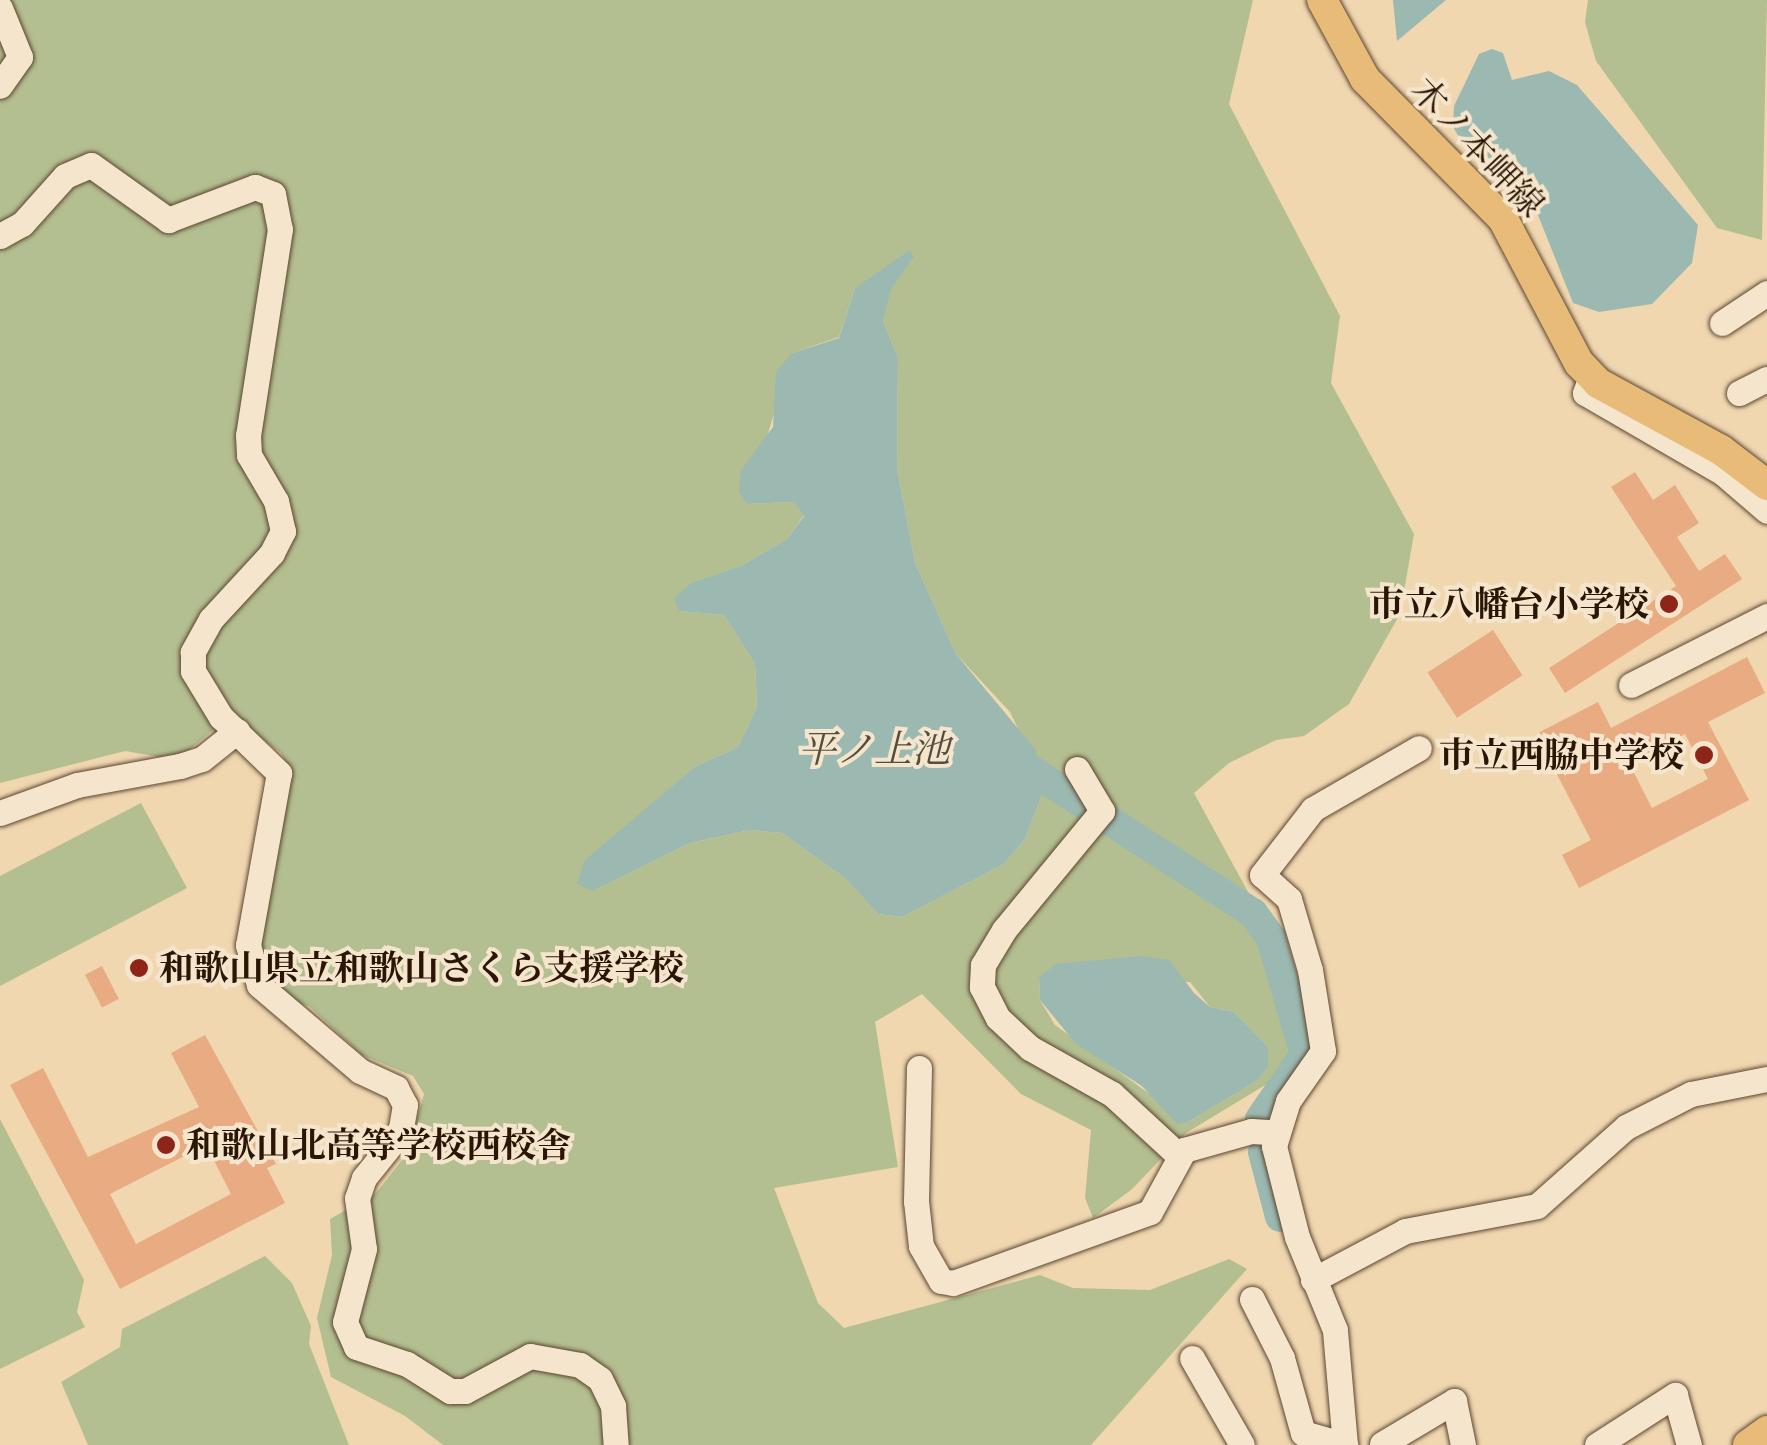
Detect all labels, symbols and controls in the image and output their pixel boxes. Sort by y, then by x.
street label: 木ノ本岬線 [1403,69,1553,225]
place label: 市立八幡台小学校 [1369,583,1649,625]
marker: 市立八幡台小学校 [1658,593,1680,615]
water label: 平ノ上池 [798,726,950,772]
place label: 市立西脇中学校 [1439,734,1684,776]
marker: 市立西脇中学校 [1693,744,1715,766]
place label: 和歌山県立和歌山さくら支援学校 [159,947,684,989]
marker: 和歌山県立和歌山さくら支援学校 [128,957,150,979]
place label: 和歌山北高等学校西校舎 [186,1124,571,1166]
marker: 和歌山北高等学校西校舎 [155,1134,177,1156]

